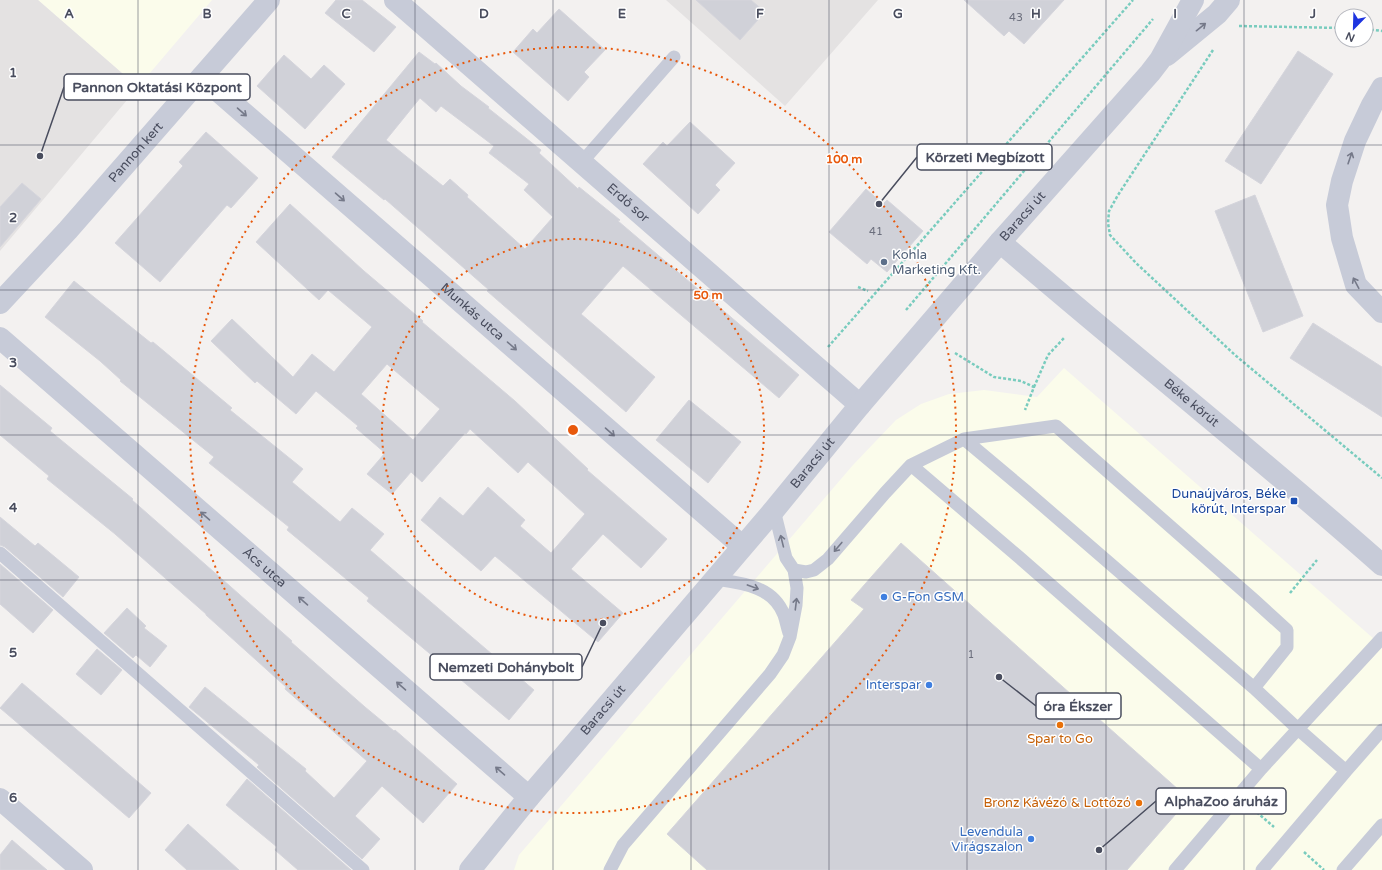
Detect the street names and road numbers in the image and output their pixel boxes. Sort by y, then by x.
street label: Pannon kert [105,119,167,186]
street label: Erdő sor [603,180,653,226]
street label: Baracsi út [996,188,1049,245]
street label: Munkás utca [437,280,507,344]
street label: Béke körút [1161,375,1222,430]
street label: Baracsi út [787,434,838,492]
street label: Ács utca [239,544,290,591]
street label: Baracsi út [577,682,629,739]

